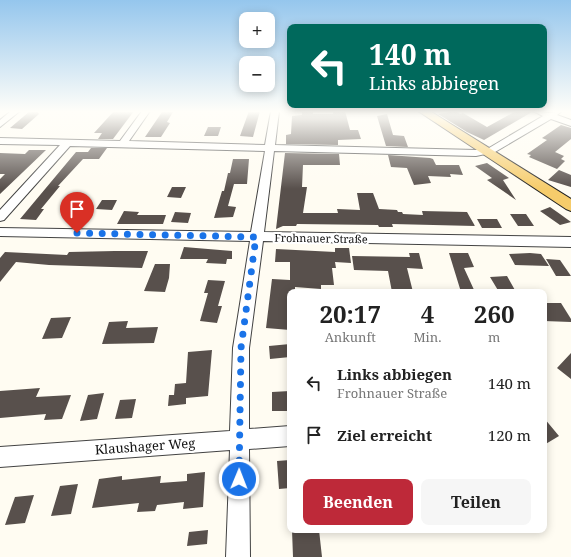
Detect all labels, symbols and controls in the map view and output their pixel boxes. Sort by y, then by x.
map controls [239,12,275,92]
button: + [239,12,275,48]
text: 140 m [369,35,451,73]
icon: left [303,40,355,92]
button: − [239,56,275,92]
text: Links abbiegen [369,71,499,95]
pin [60,192,94,233]
icon: arrive [66,198,88,220]
street label: Frohnauer Straße [274,230,368,246]
text: 20:17 [319,297,381,330]
text: 4 [421,297,434,330]
text: 260 [474,297,515,330]
text: Ankunft [325,328,376,346]
text: Min. [413,328,441,346]
text: m [488,328,500,346]
text: Links abbiegen [337,364,452,384]
icon: left [303,372,325,394]
text: 140 m [488,373,531,393]
text: Frohnauer Straße [337,384,447,402]
icon: arrive [303,424,325,446]
text: Ziel erreicht [337,425,432,445]
text: 120 m [488,425,531,445]
street label: Klaushager Weg [94,434,196,458]
position arrow [218,458,260,500]
button: Beenden [303,479,413,525]
button: Teilen [421,479,531,525]

